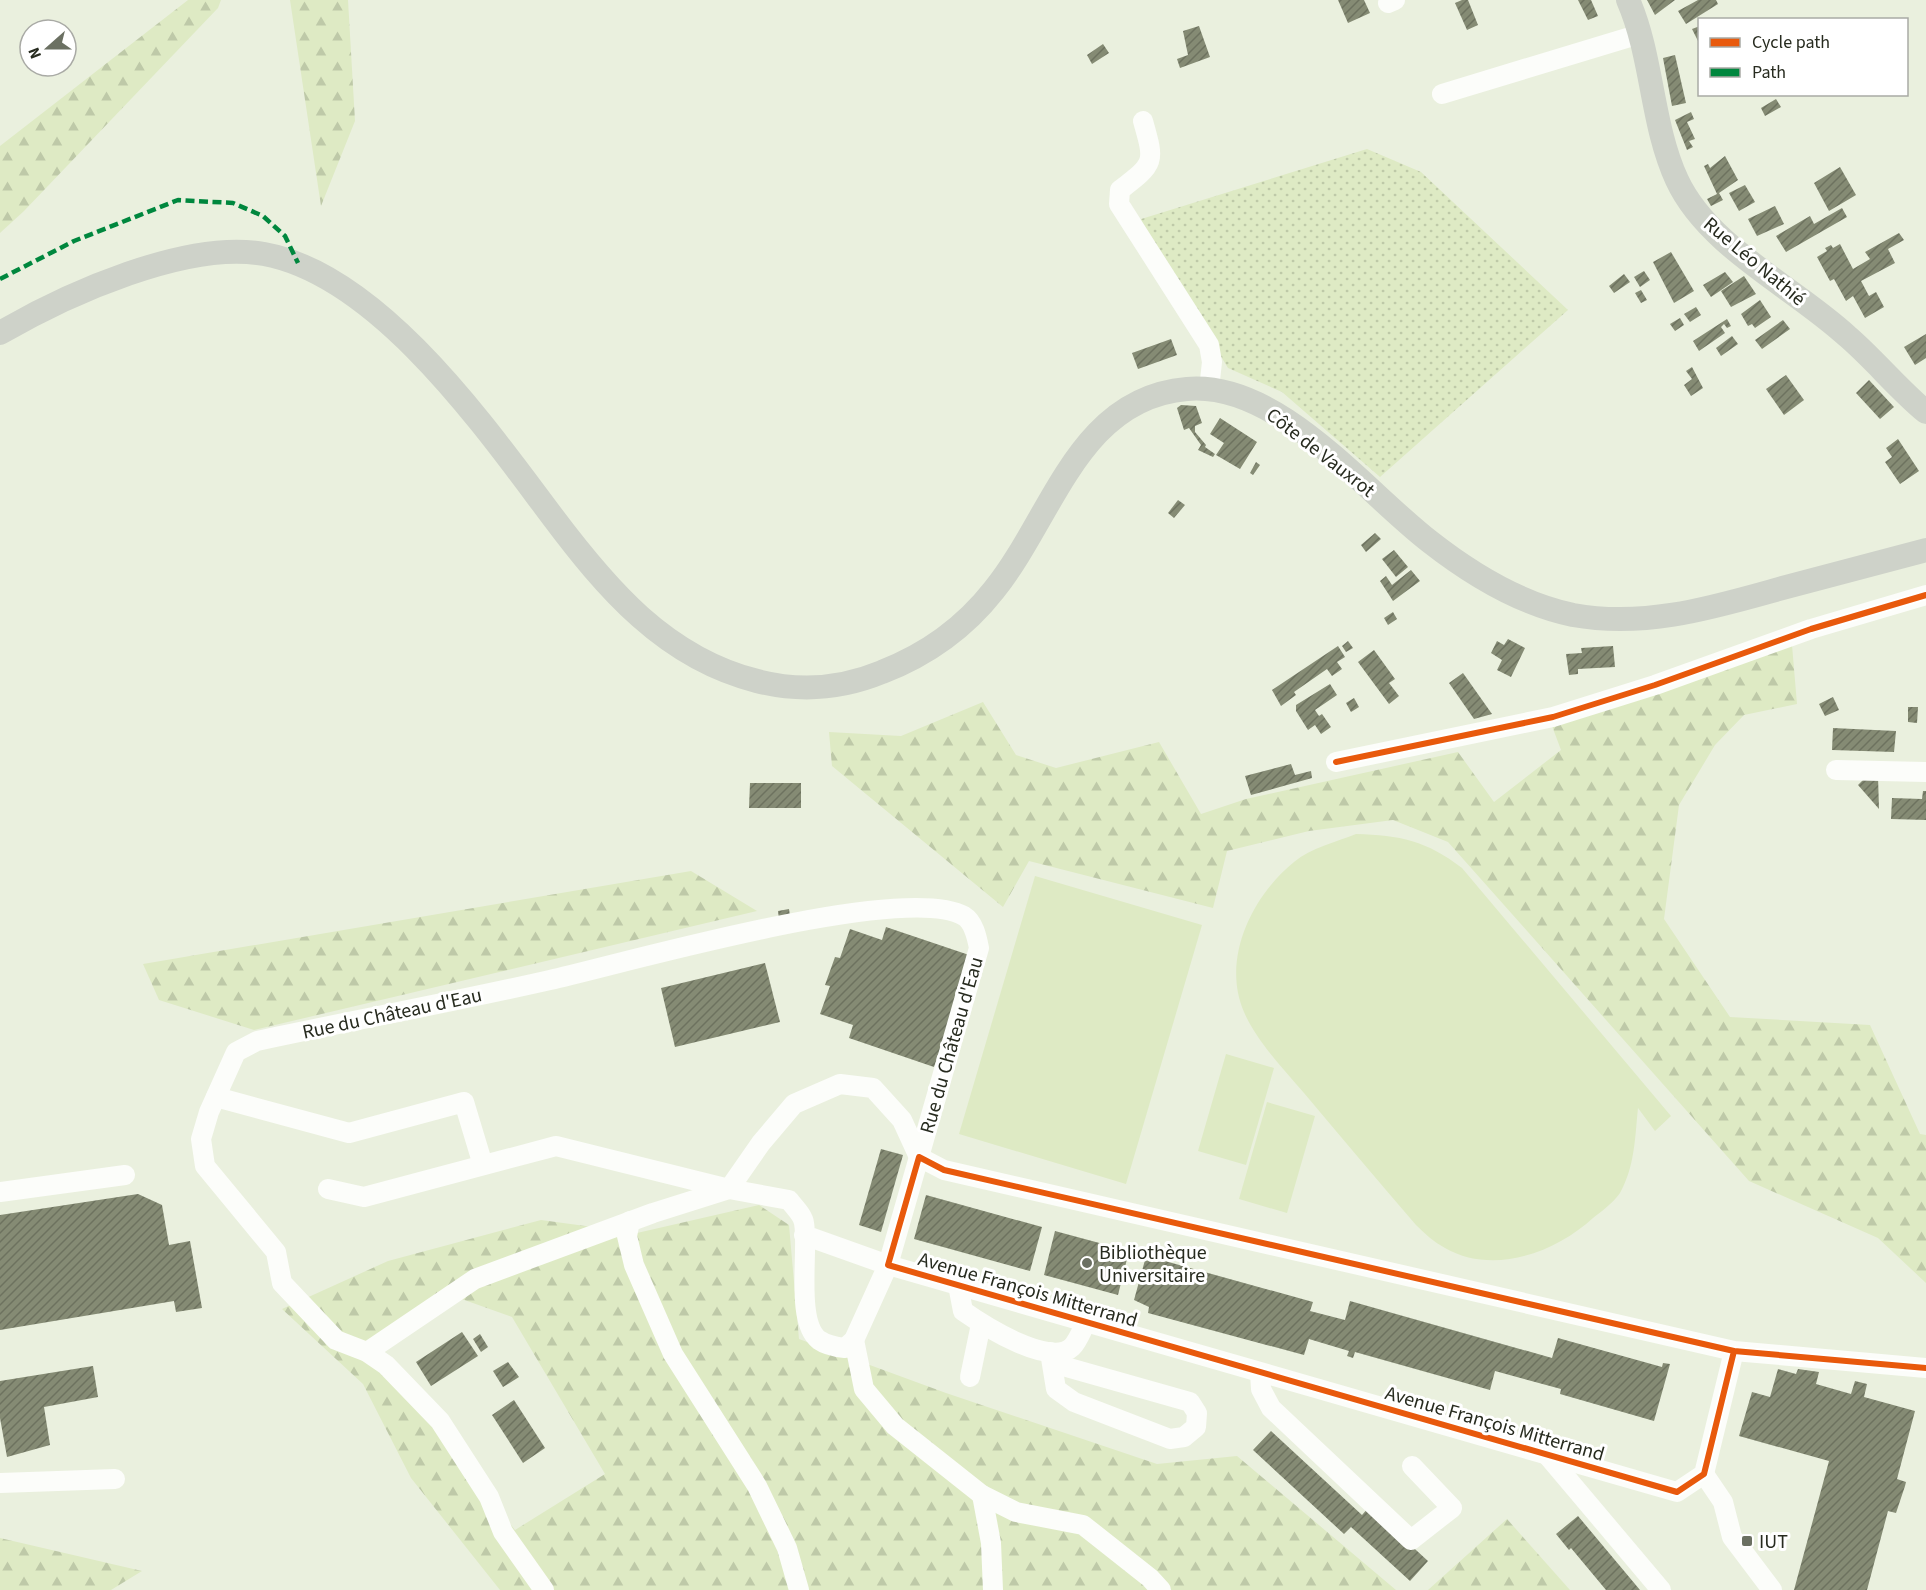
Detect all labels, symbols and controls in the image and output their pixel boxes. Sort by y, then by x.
north arrow [18,18,78,78]
legend [1698,18,1908,96]
text: Cycle path [1752,30,1830,55]
text: N [23,44,47,62]
text: Path [1752,60,1786,85]
street label: Rue Léo Nathié [1697,211,1812,313]
street label: Côte de Vauxrot [1260,401,1381,504]
street label: Rue du Château d'Eau [913,953,991,1137]
street label: Rue du Château d'Eau [300,981,485,1047]
place label: Bibliothèque Universitaire [1099,1239,1207,1290]
street label: Avenue François Mitterrand [915,1245,1141,1335]
marker: Bibliothèque Universitaire [1080,1256,1094,1270]
street label: Avenue François Mitterrand [1382,1379,1608,1469]
place label: IUT [1759,1528,1788,1556]
marker: IUT [1740,1534,1754,1548]

